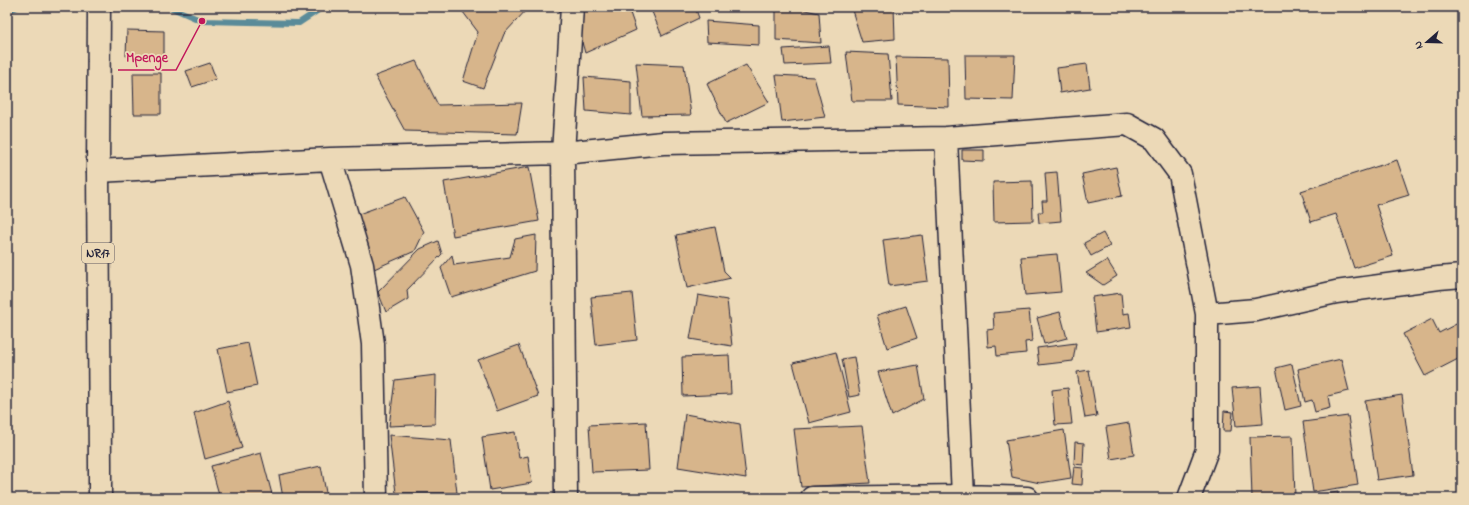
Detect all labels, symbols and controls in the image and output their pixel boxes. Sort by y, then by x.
north arrow [1407,22,1447,62]
text: N [1410,39,1427,51]
callout: Mpenge [118,44,176,70]
text: Mpenge [126,48,169,71]
road number: NR17 [82,243,114,263]

